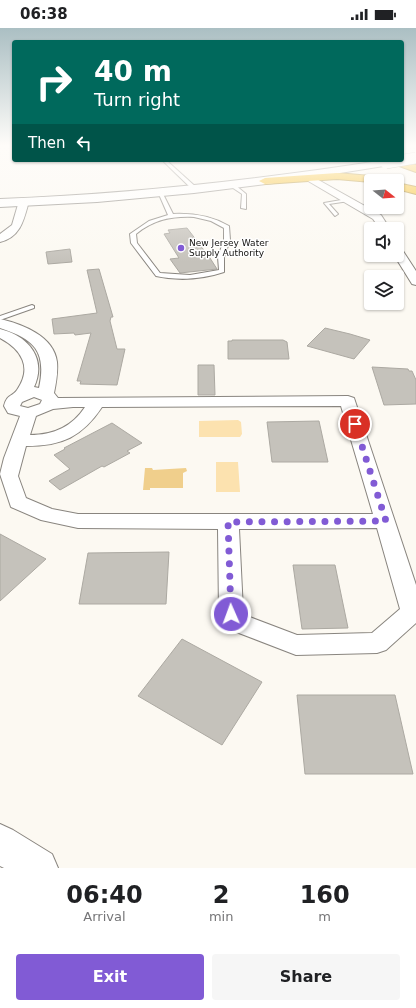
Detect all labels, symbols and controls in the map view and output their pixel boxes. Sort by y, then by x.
text: 06:38 [20,5,68,23]
text: 40 m [94,55,172,88]
icon: right [28,56,80,108]
text: Turn right [94,89,180,110]
icon: left [73,132,95,154]
text: Then [28,134,65,152]
north arrow [364,174,404,214]
map controls [364,174,404,310]
button: sound [364,222,404,262]
place label: New Jersey Water Supply Authority [189,238,269,258]
marker: New Jersey Water Supply Authority [176,243,186,253]
button: layers [364,270,404,310]
pin [338,407,372,441]
icon: arrive [344,413,366,435]
position arrow [210,593,252,635]
text: 06:40 [66,881,143,909]
text: 2 [213,881,229,909]
text: 160 [300,881,350,909]
text: Arrival [83,909,126,924]
text: min [209,909,233,924]
text: m [318,909,331,924]
button: Exit [16,954,204,1000]
button: Share [212,954,400,1000]

